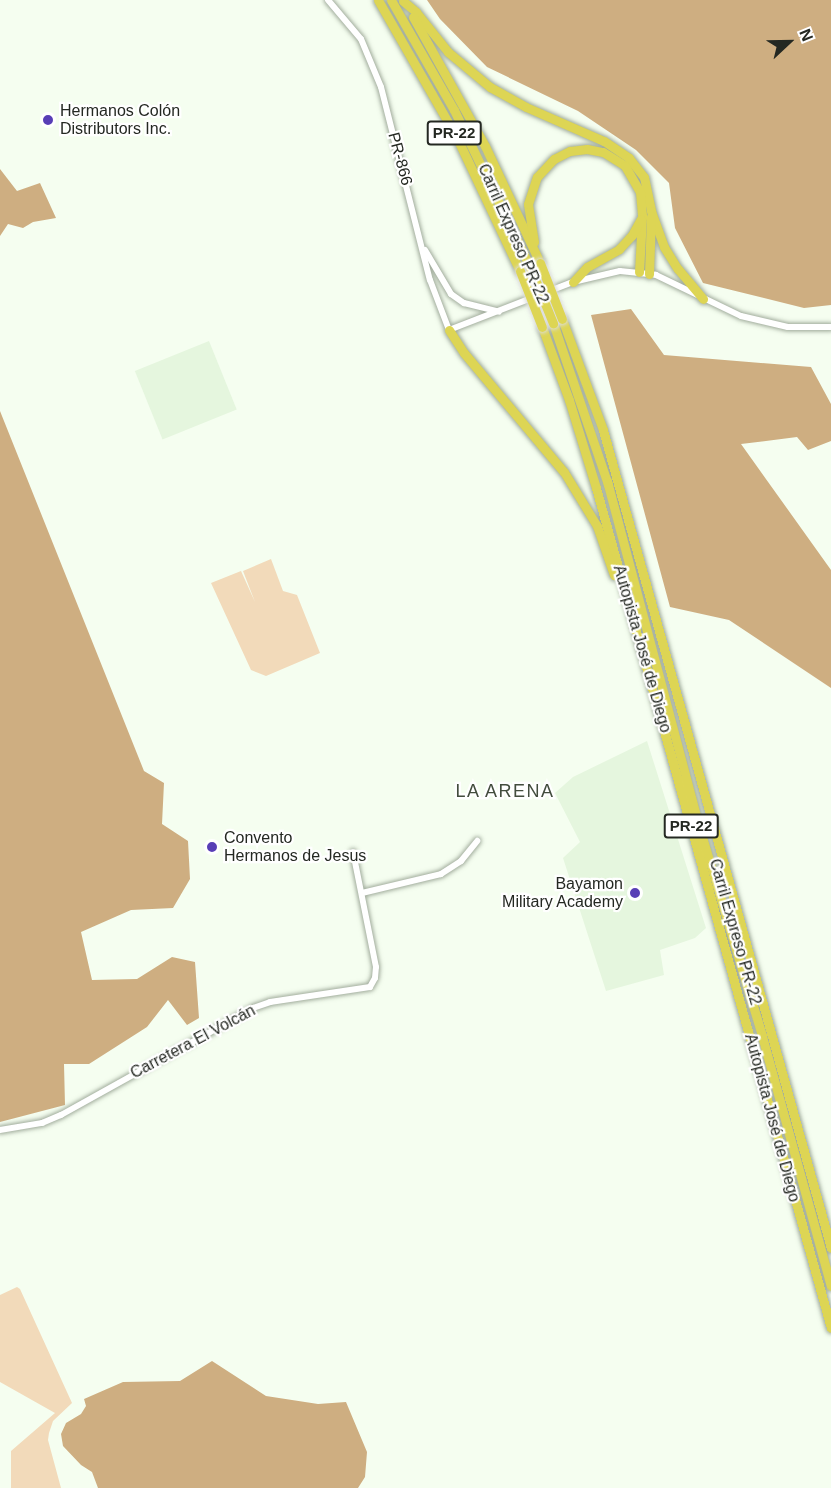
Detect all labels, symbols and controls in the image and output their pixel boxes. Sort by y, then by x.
north arrow [759,12,819,72]
text: N [796,27,816,44]
place label: Hermanos Colón Distributors Inc. [60,101,180,139]
marker: Hermanos Colón Distributors Inc. [41,113,55,127]
road number: PR-22 [426,121,482,145]
street label: PR-866 [384,130,416,188]
street label: Carril Expreso PR-22 [473,161,553,307]
street label: Autopista José de Diego [609,563,675,735]
district label: LA ARENA [454,780,556,802]
road number: PR-22 [662,814,720,838]
place label: Convento Hermanos de Jesus [224,828,366,866]
marker: Convento Hermanos de Jesus [205,840,219,854]
street label: Carril Expreso PR-22 [705,857,765,1007]
place label: Bayamon Military Academy [501,874,623,912]
marker: Bayamon Military Academy [628,886,642,900]
street label: Carretera El Volcán [127,1001,259,1083]
street label: Autopista José de Diego [740,1032,804,1204]

